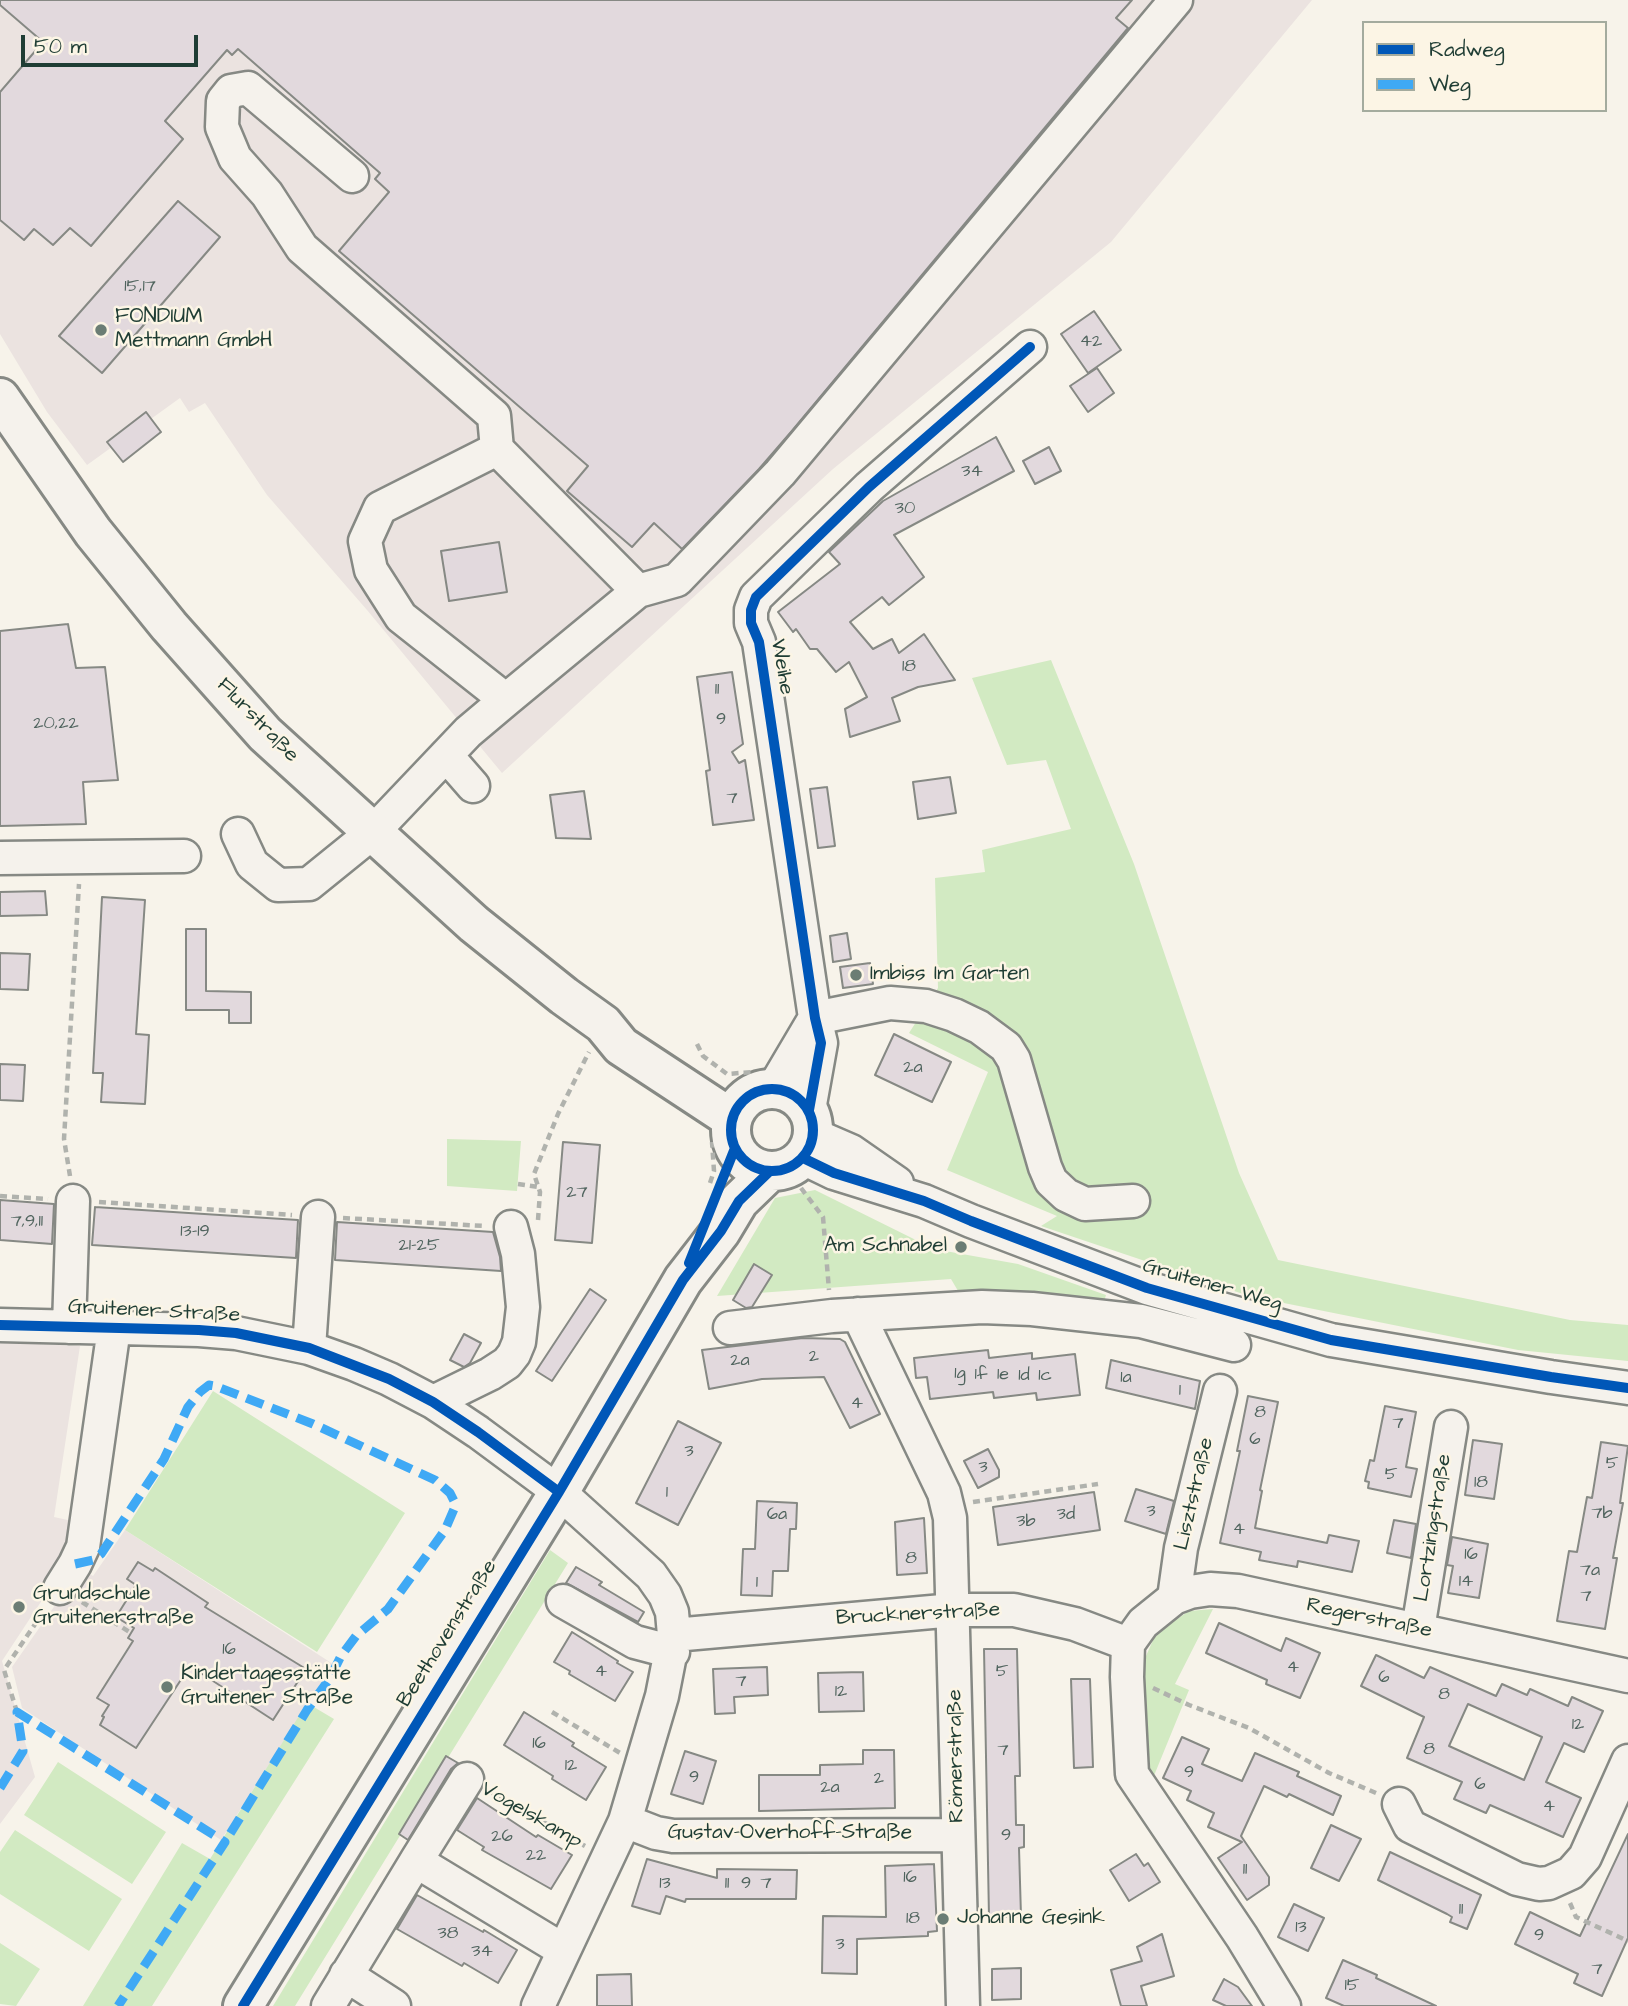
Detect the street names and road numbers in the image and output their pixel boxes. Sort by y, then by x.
street label: Weihe [764,637,798,697]
street label: Flurstraße [211,674,303,768]
street label: Gruitener Weg [1140,1254,1284,1318]
street label: Gruitener Straße [67,1295,241,1329]
street label: Lisztstraße [1170,1435,1220,1553]
street label: Lortzingstraße [1410,1452,1458,1604]
street label: Beethovenstraße [393,1556,503,1712]
street label: Regerstraße [1304,1593,1434,1645]
street label: Brucknerstraße [835,1598,1001,1632]
street label: Römerstraße [943,1689,971,1823]
street label: Vogelskamp [476,1777,586,1855]
street label: Gustav-Overhoff-Straße [668,1821,912,1847]

